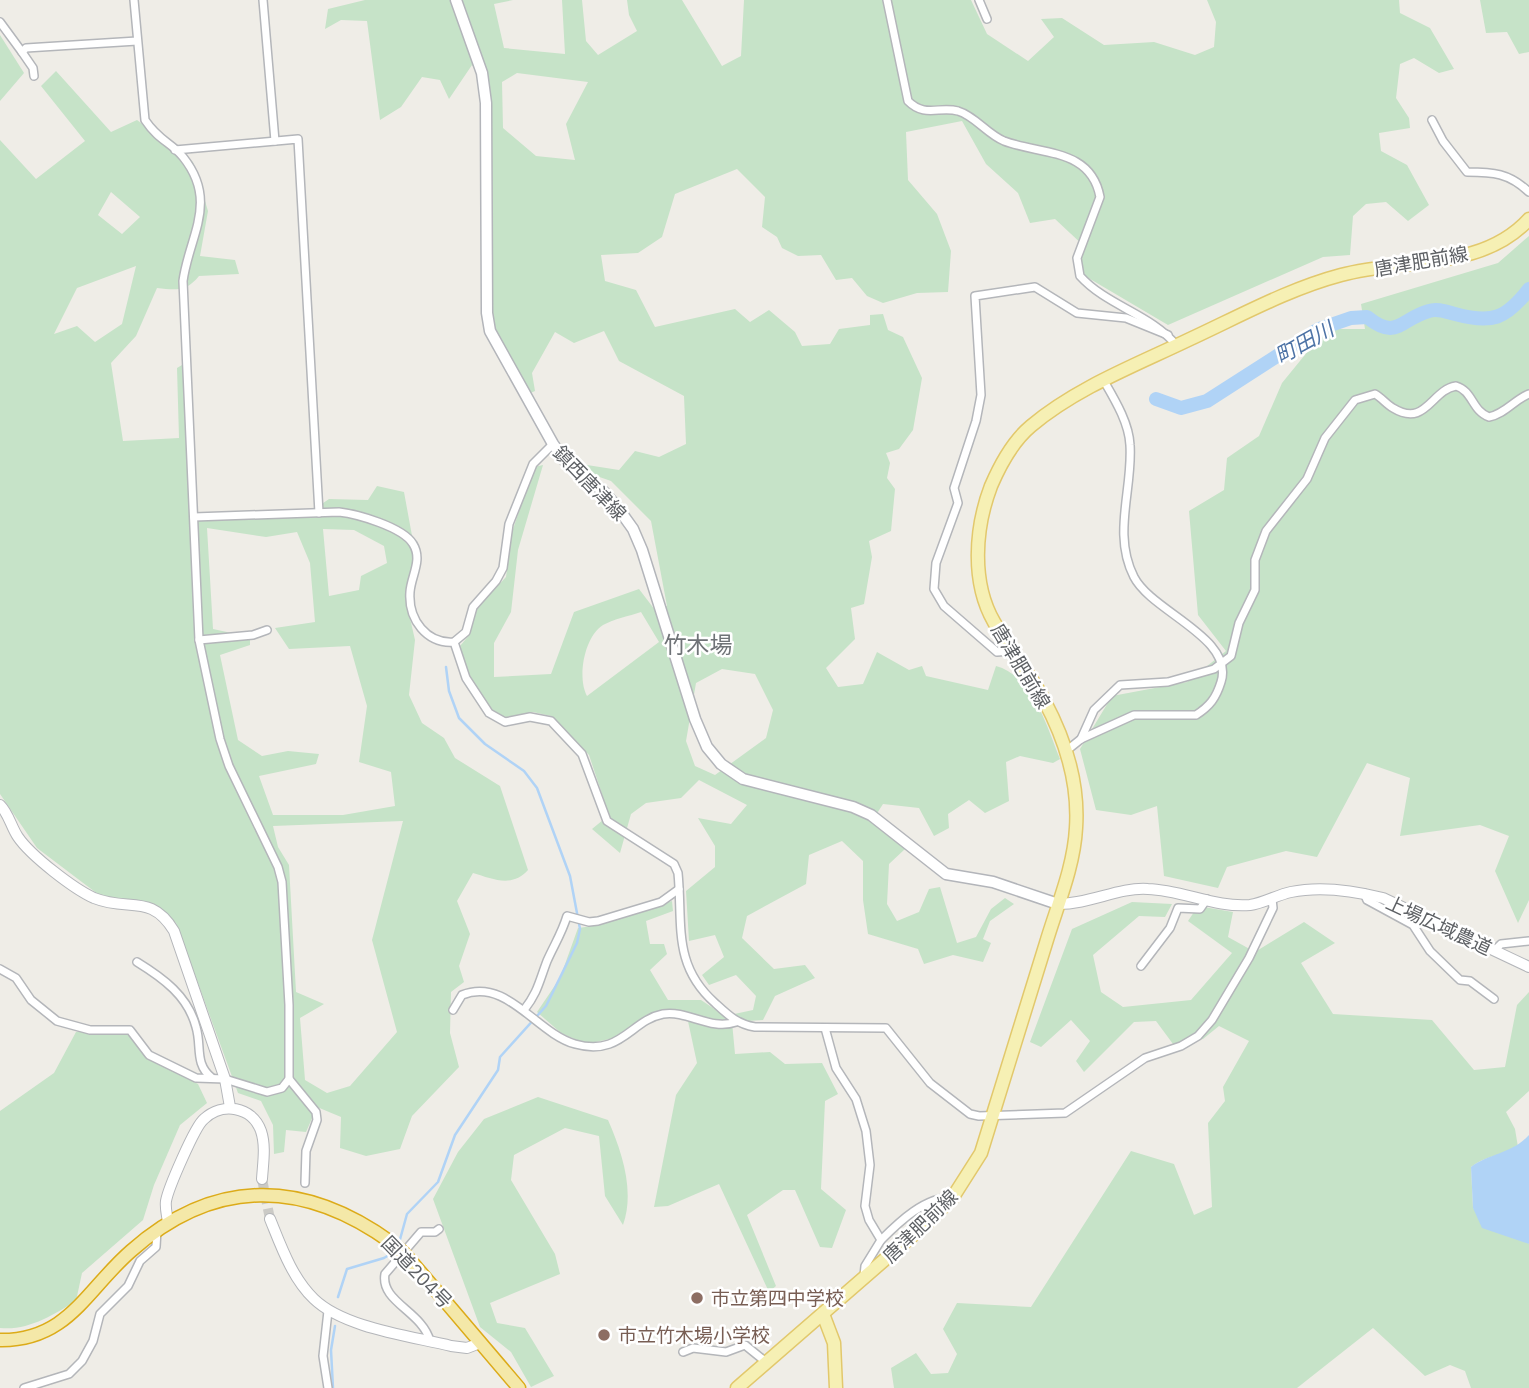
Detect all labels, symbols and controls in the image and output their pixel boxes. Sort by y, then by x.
street label: 唐津肥前線 [1372,241,1470,281]
water label: 町田川 [1270,314,1340,370]
street label: 鎮西唐津線 [548,440,632,526]
street label: 唐津肥前線 [986,619,1056,713]
district label: 竹木場 [664,629,733,659]
street label: 上場広域農道 [1382,890,1496,960]
street label: 唐津肥前線 [877,1184,963,1268]
street label: 国道204号 [377,1231,457,1313]
place label: 市立第四中学校 [711,1286,844,1310]
marker: 市立第四中学校 [689,1290,705,1306]
place label: 市立竹木場小学校 [618,1323,770,1347]
marker: 市立竹木場小学校 [596,1327,612,1343]

